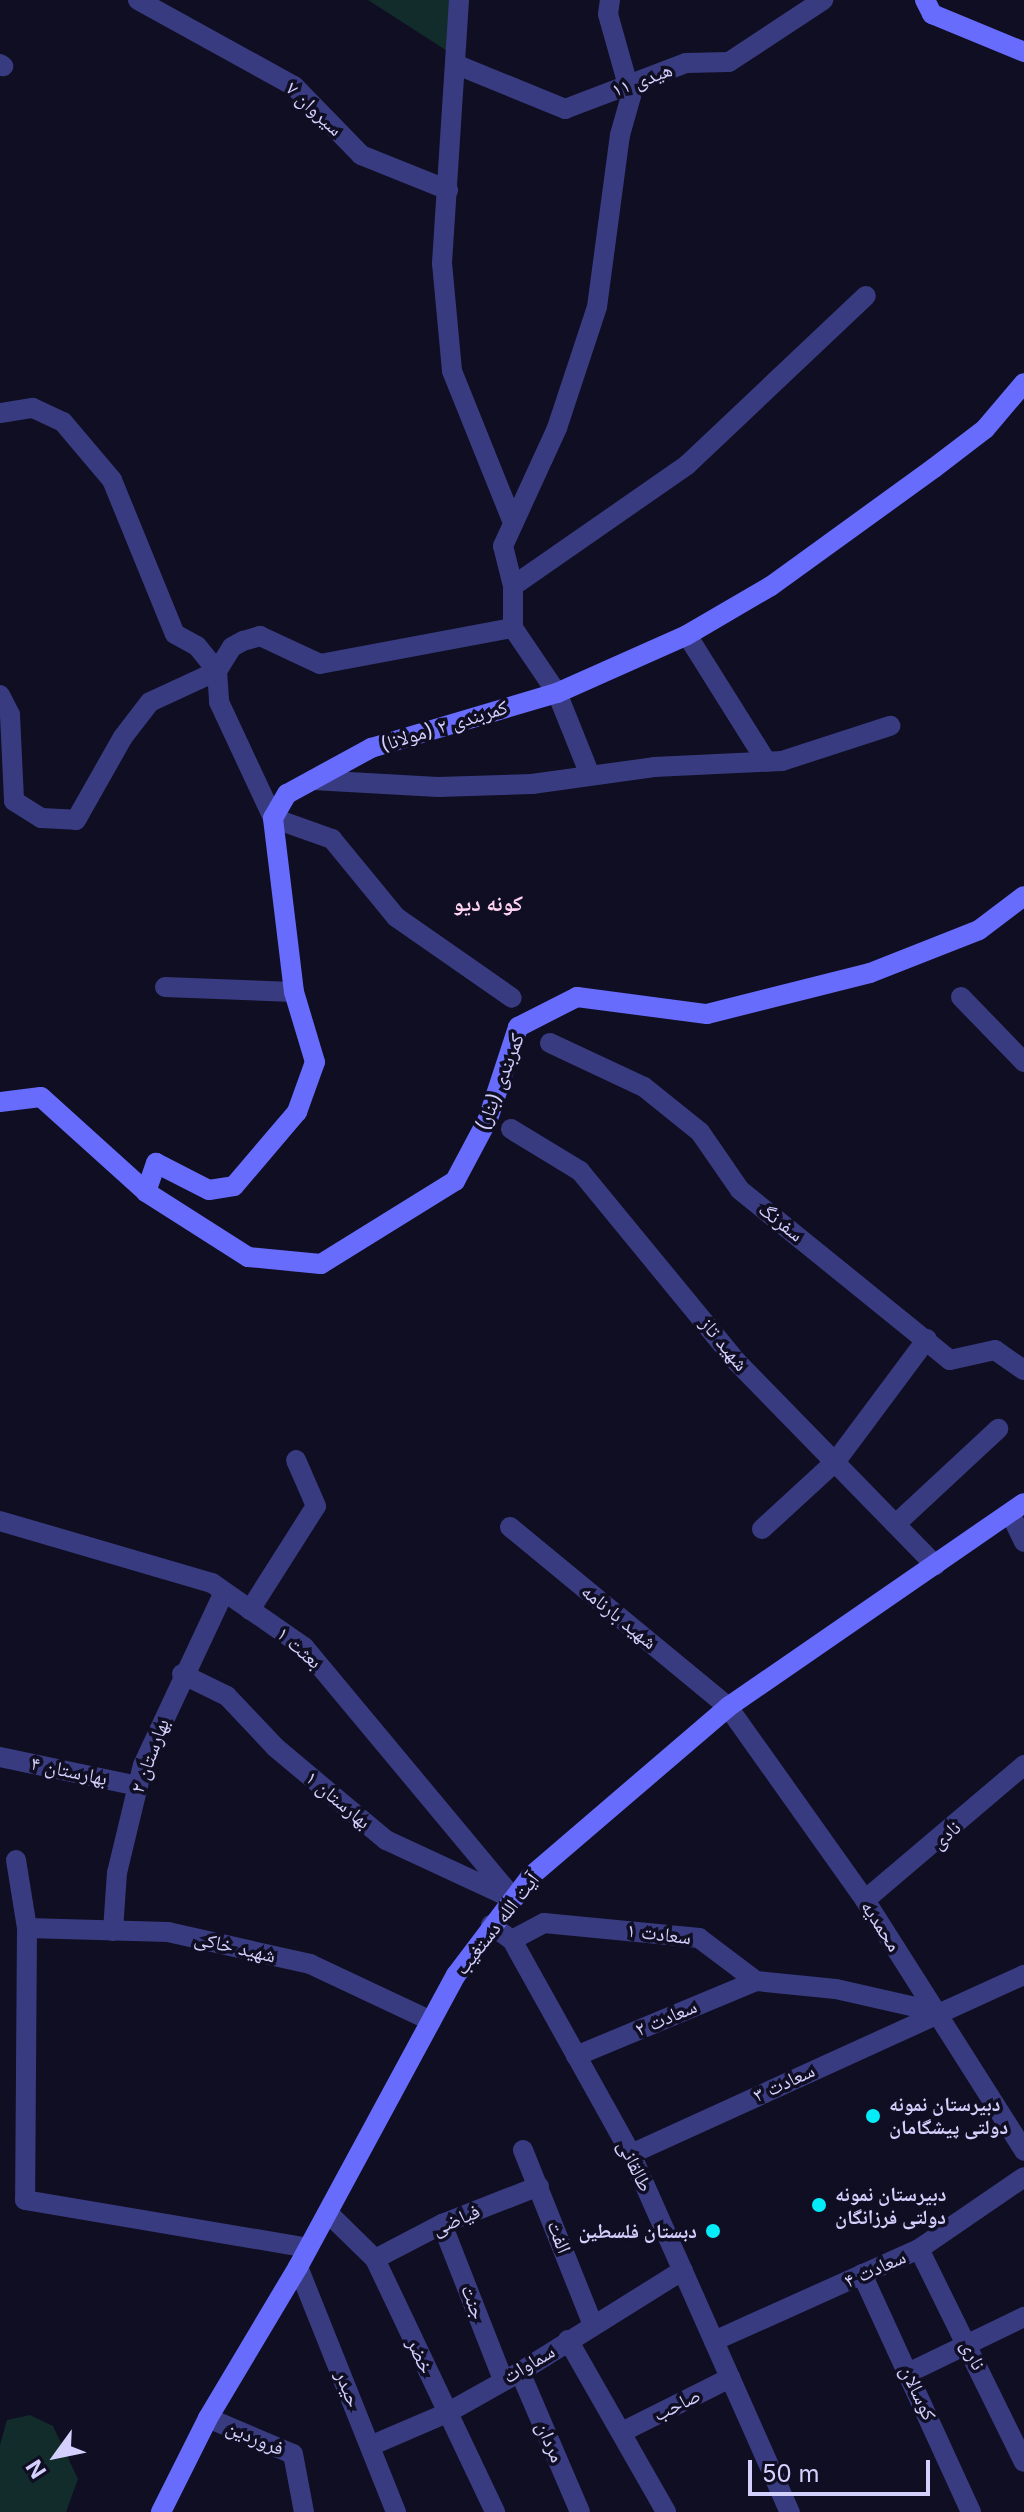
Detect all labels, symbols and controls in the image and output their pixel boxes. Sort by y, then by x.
street label: هیدی ۱۱ [608,58,676,102]
street label: سیروان ۷ [281,77,347,141]
street label: کمربندی ۲ (مولانا) [377,695,511,757]
district label: کونه دیو [453,891,523,917]
street label: کمربندی (بنار) [470,1030,530,1134]
street label: سفرنگ [754,1197,808,1247]
street label: شهید تاز [695,1312,753,1376]
street label: شهید بارنامه [576,1579,662,1655]
street label: بعثت ۱ [272,1622,326,1674]
street label: بهارستان ۲ [125,1715,175,1797]
street label: بهارستان ۴ [29,1751,109,1791]
street label: بهارستان ۱ [301,1766,375,1834]
street label: نادی [926,1816,966,1854]
street label: آیت الله دستغیب [450,1868,544,1980]
street label: محمدیه [856,1896,906,1956]
street label: سعادت ۱ [625,1918,693,1950]
street label: شهید خاکی [192,1926,278,1968]
street label: سعادت ۲ [631,1994,701,2042]
street label: سعادت ۳ [750,2058,818,2108]
place label: دبیرستان نمونه دولتی پیشگامان [889,2092,1008,2139]
marker: دبیرستان نمونه دولتی پیشگامان [864,2107,882,2125]
street label: طالقانی [612,2136,658,2196]
place label: دبیرستان نمونه دولتی فرزانگان [835,2182,946,2229]
marker: دبیرستان نمونه دولتی فرزانگان [810,2196,828,2214]
street label: فیاضی [428,2199,484,2241]
street label: الفت [542,2217,576,2257]
place label: دبستان فلسطین [578,2219,697,2243]
marker: دبستان فلسطین [704,2222,722,2240]
street label: سعادت ۴ [841,2245,909,2293]
street label: جنت [456,2281,490,2323]
street label: خضر [401,2334,439,2378]
street label: ناری [955,2336,991,2374]
street label: سماوات [499,2339,559,2389]
street label: کوسالان [895,2362,941,2424]
street label: حیدر [330,2367,366,2411]
street label: صاحب [649,2383,705,2427]
street label: فروردین [223,2415,287,2461]
north arrow [16,2416,96,2496]
street label: مردان [531,2418,569,2466]
scale bar [752,2444,934,2494]
text: N [20,2455,51,2483]
text: 50 m [762,2459,820,2488]

